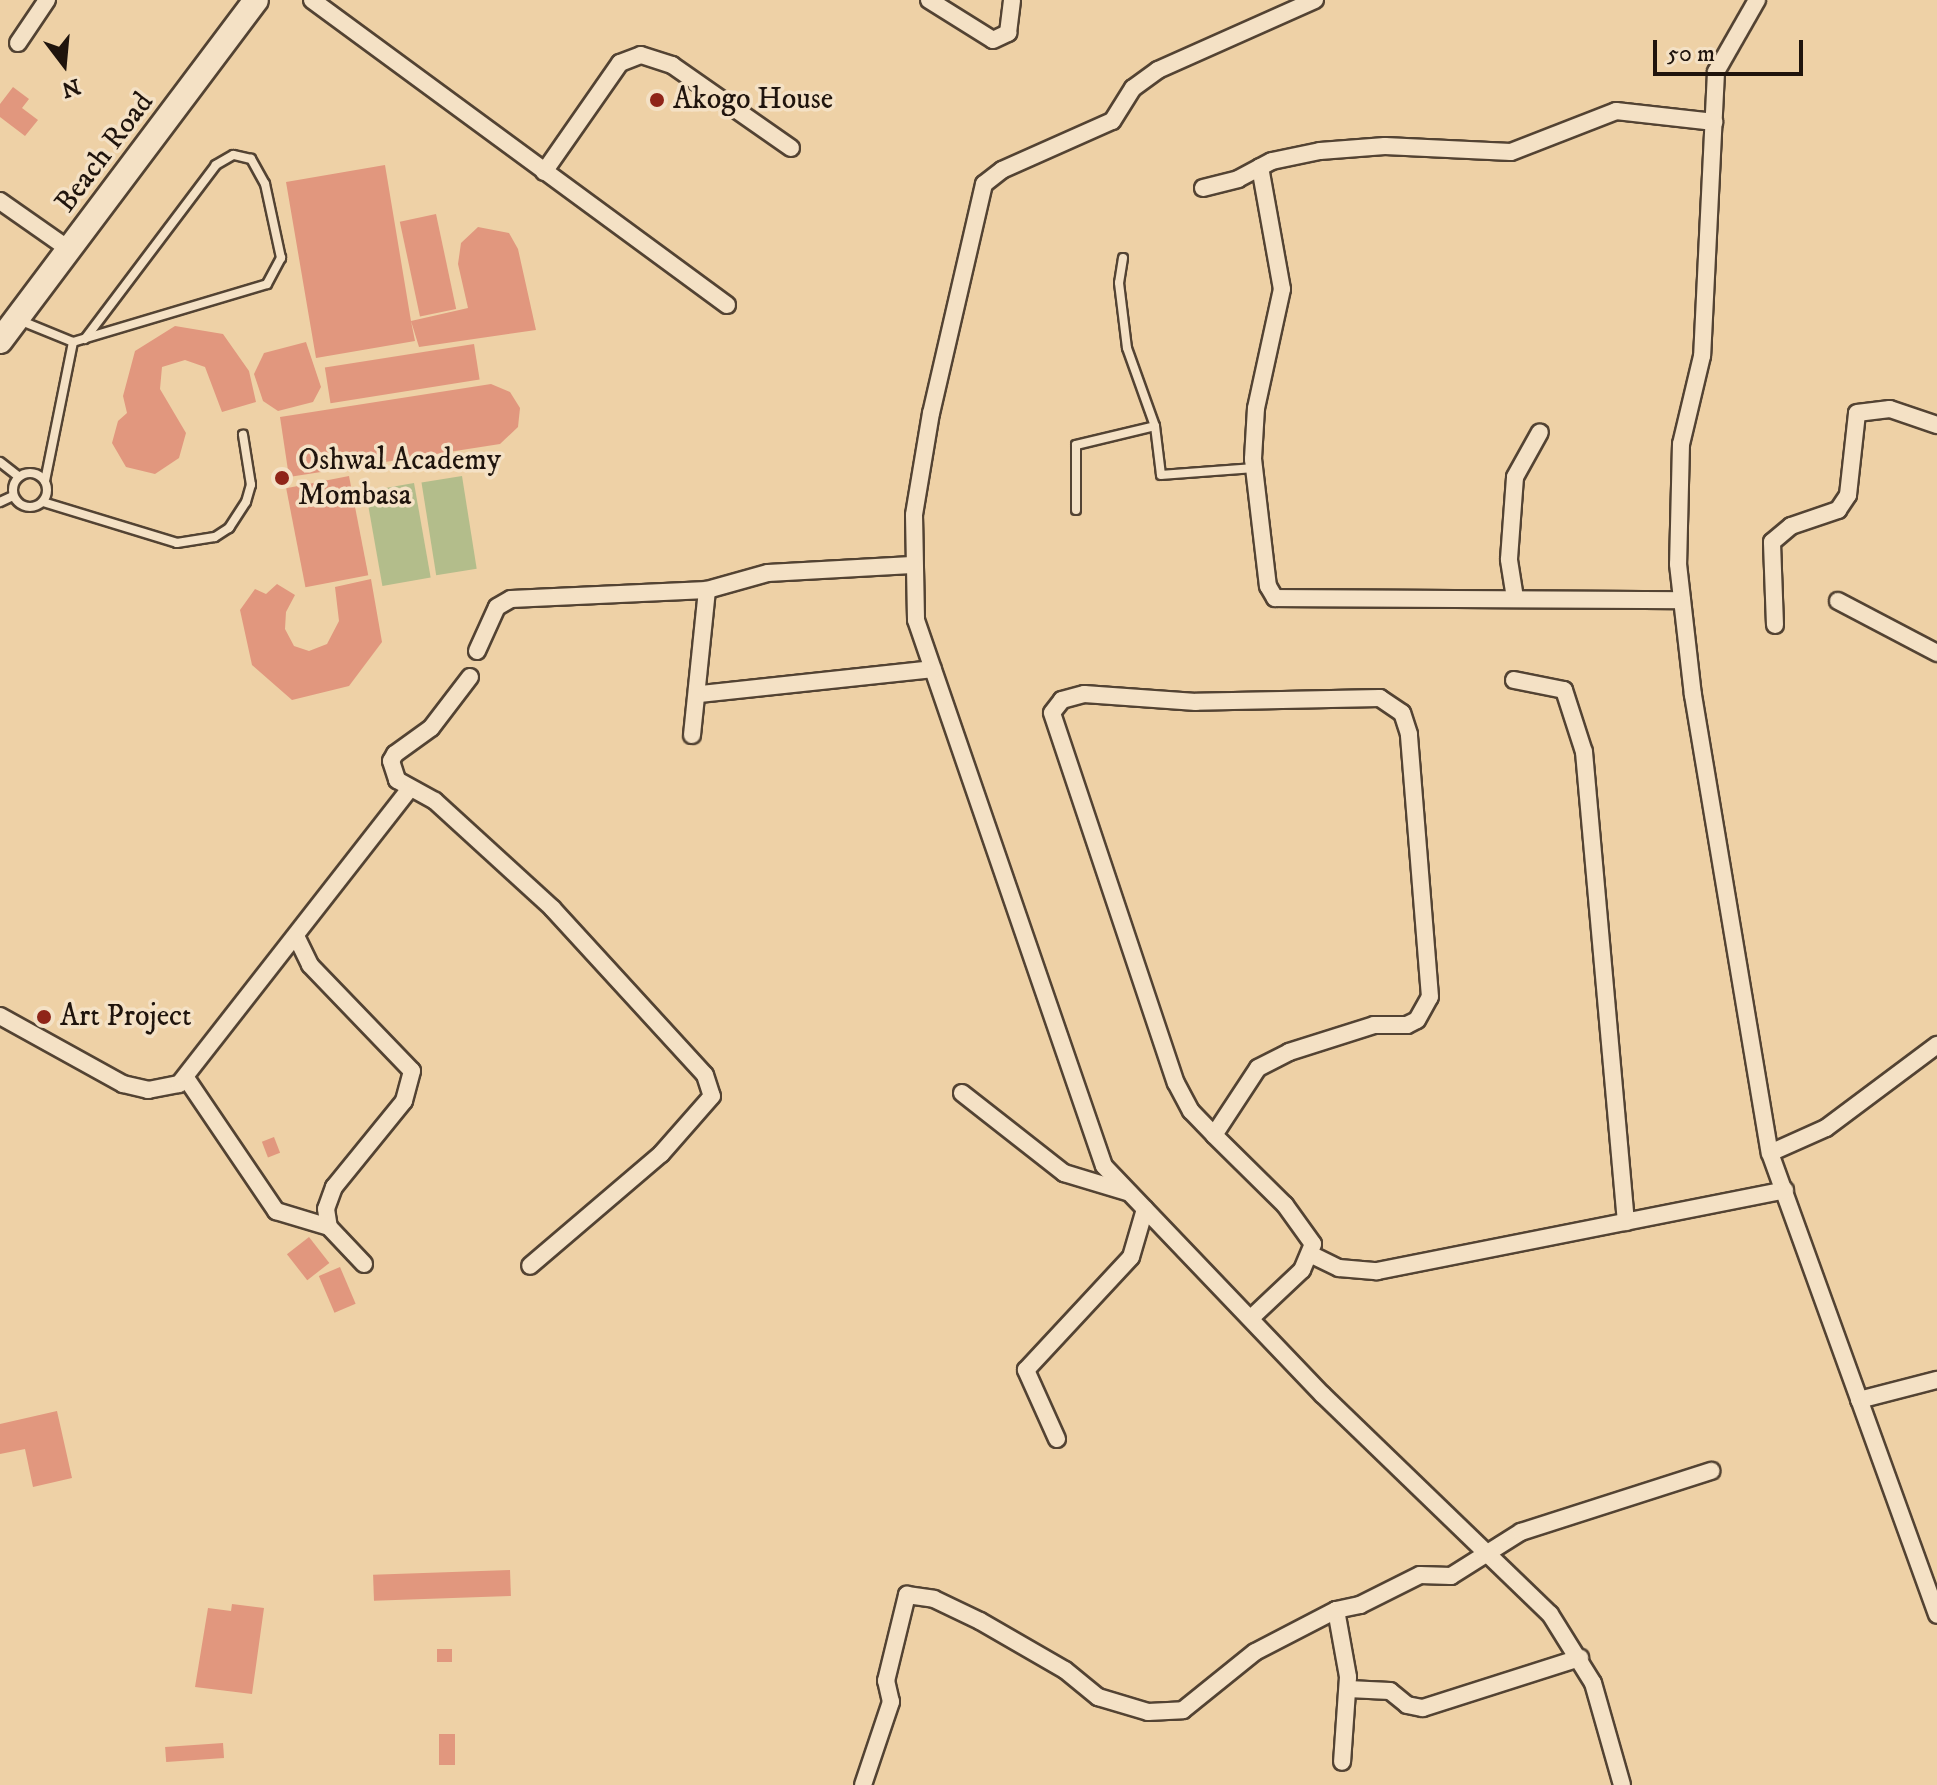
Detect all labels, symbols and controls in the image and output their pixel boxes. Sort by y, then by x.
north arrow [24,24,104,104]
scale bar [1657,24,1807,74]
text: 50 m [1667,39,1715,69]
text: N [58,72,83,103]
place label: Akogo House [673,82,833,118]
street label: Beach Road [48,86,162,220]
marker: Akogo House [648,91,666,109]
place label: Oshwal Academy Mombasa [298,443,501,514]
marker: Oshwal Academy Mombasa [273,469,291,487]
place label: Art Project [60,999,192,1035]
marker: Art Project [35,1008,53,1026]

